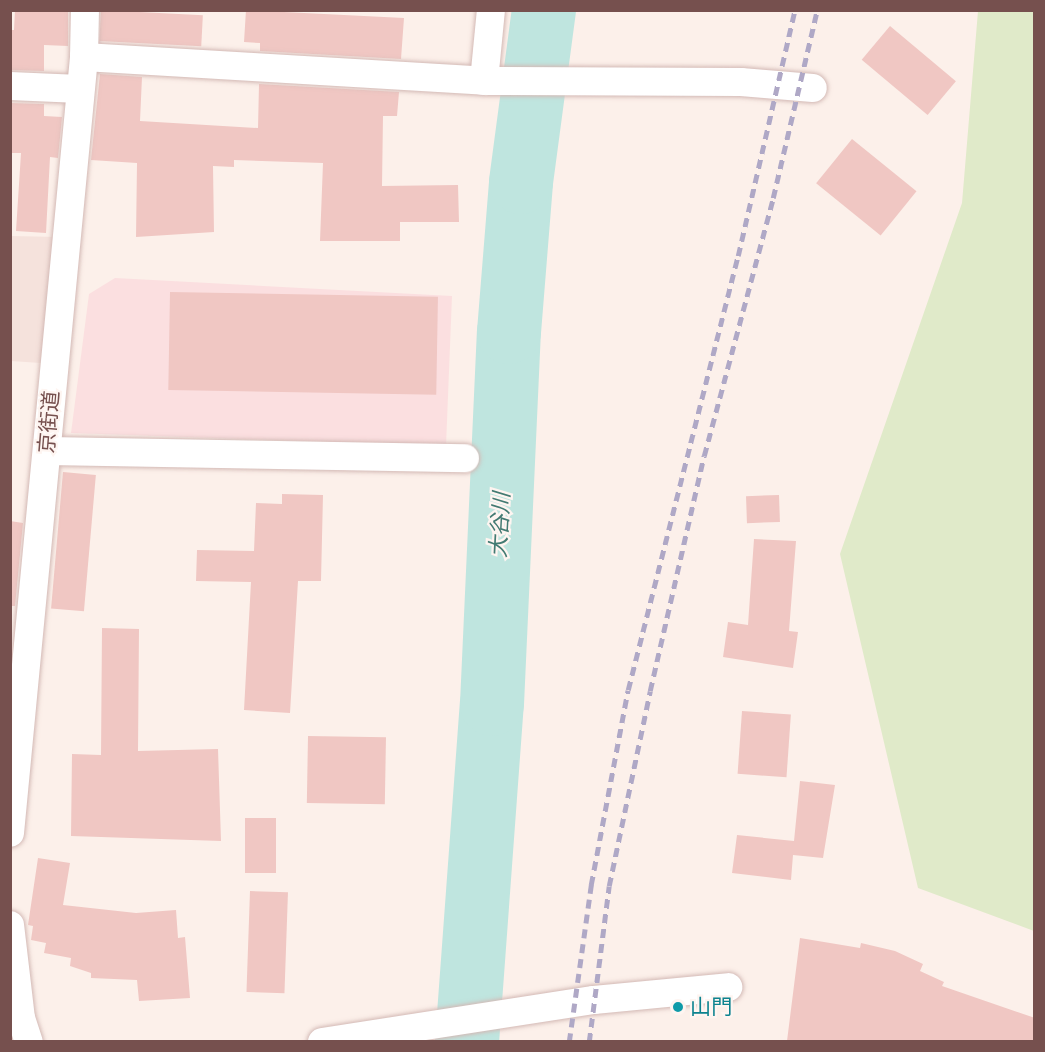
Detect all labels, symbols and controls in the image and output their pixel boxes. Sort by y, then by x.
street label: 京街道 [34,390,64,454]
water label: 大谷川 [485,491,515,559]
place label: 山門 [690,994,732,1020]
marker: 山門 [671,1000,685,1014]

